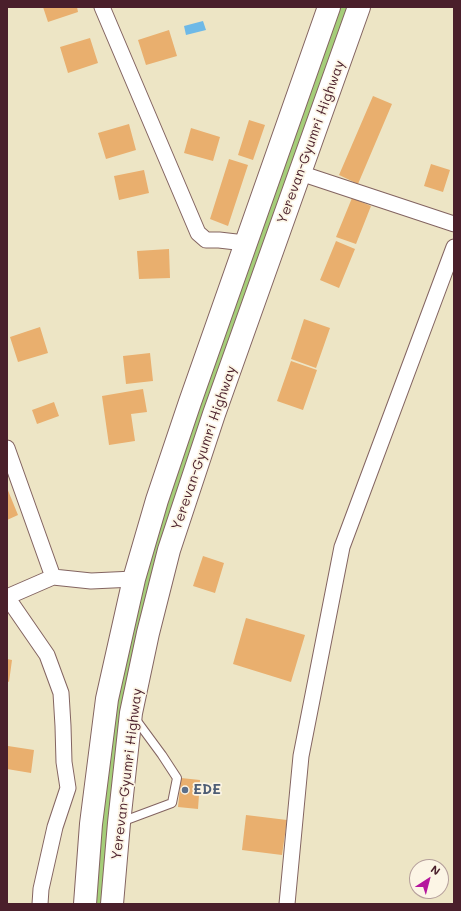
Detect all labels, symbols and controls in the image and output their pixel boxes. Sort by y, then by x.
street label: Yerevan-Gyumri Highway [274,58,348,226]
street label: Yerevan-Gyumri Highway [168,364,240,532]
street label: Yerevan-Gyumri Highway [108,687,146,861]
place label: EDE [193,782,221,798]
marker: EDE [180,785,190,795]
north arrow [409,859,449,899]
text: N [428,861,444,878]

